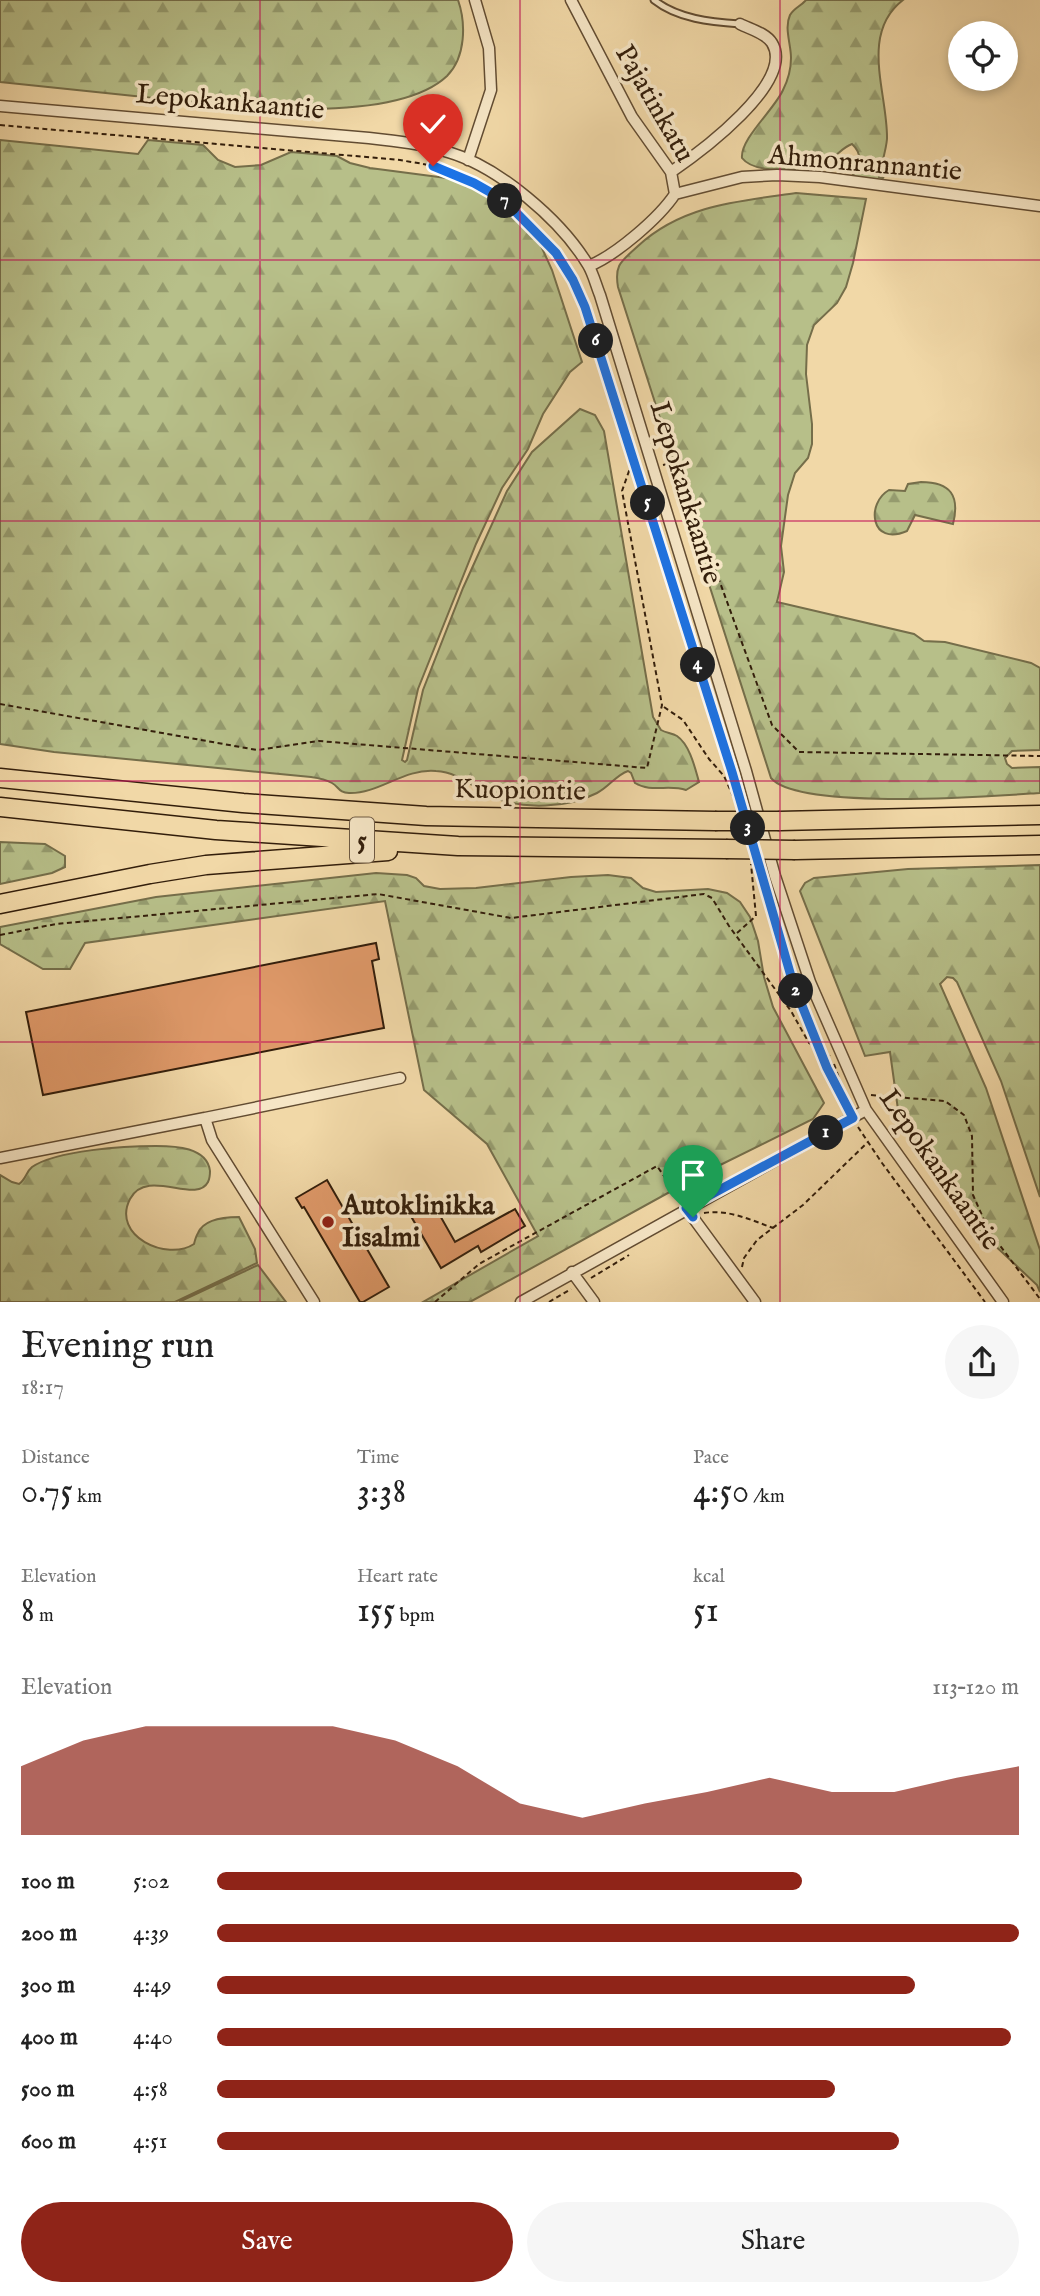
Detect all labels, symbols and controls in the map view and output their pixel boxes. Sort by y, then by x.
map controls [948,21,1018,91]
button: locate [948,21,1018,91]
street label: Pajatinkatu [606,39,702,169]
street label: Lepokankaantie [134,77,326,129]
pin [403,94,463,166]
icon: check [414,105,452,143]
street label: Ahmonrannantie [766,138,963,190]
pin: 7 [488,184,522,218]
text: 7 [500,188,509,212]
pin: 6 [578,324,614,358]
text: 6 [591,328,600,352]
street label: Lepokankaantie [641,398,729,589]
pin: 5 [630,486,666,520]
text: 5 [644,490,651,514]
pin: 4 [680,648,716,682]
text: 4 [693,652,702,676]
street label: Kuopiontie [454,772,586,810]
pin: 3 [730,810,766,846]
text: 3 [744,815,751,839]
road number: 5 [350,818,374,862]
pin: 2 [778,974,814,1009]
text: 2 [791,978,800,1002]
street label: Lepokankaantie [870,1083,1008,1258]
pin: 1 [808,1116,844,1150]
text: 1 [822,1120,829,1144]
pin [663,1145,723,1217]
icon: arrive [674,1156,712,1194]
place label: Autoklinikka Iisalmi [341,1189,495,1256]
marker: Autoklinikka Iisalmi [320,1214,336,1230]
text: Evening run [21,1323,215,1371]
button: share [945,1325,1019,1399]
text: 18:17 [21,1373,64,1402]
text: Distance [21,1446,90,1470]
text: Time [357,1446,399,1470]
text: Pace [693,1446,729,1470]
text: 0.75 [21,1470,73,1515]
text: 3:38 [357,1470,406,1515]
text: 4:50 [693,1470,749,1515]
text: km [73,1485,102,1509]
text: /km [749,1485,785,1509]
text: Elevation [21,1565,96,1589]
text: Heart rate [357,1565,438,1589]
text: kcal [693,1565,725,1589]
text: 8 [21,1589,35,1634]
text: 155 [357,1589,395,1634]
text: 51 [693,1589,719,1634]
text: m [35,1604,54,1628]
text: bpm [395,1604,435,1628]
text: Elevation [21,1673,112,1702]
text: 113–120 m [932,1673,1019,1702]
text: 100 m [21,1867,75,1896]
text: 5:02 [133,1867,170,1896]
text: 200 m [21,1919,77,1948]
text: 4:39 [133,1919,169,1948]
text: 300 m [21,1971,75,2000]
text: 4:49 [133,1971,172,2000]
text: 400 m [21,2023,78,2052]
text: 4:40 [133,2023,173,2052]
text: 500 m [21,2075,75,2104]
text: 4:58 [133,2075,168,2104]
text: 600 m [21,2127,76,2156]
text: 4:51 [133,2127,167,2156]
button: Save [21,2202,513,2282]
button: Share [527,2202,1019,2282]

